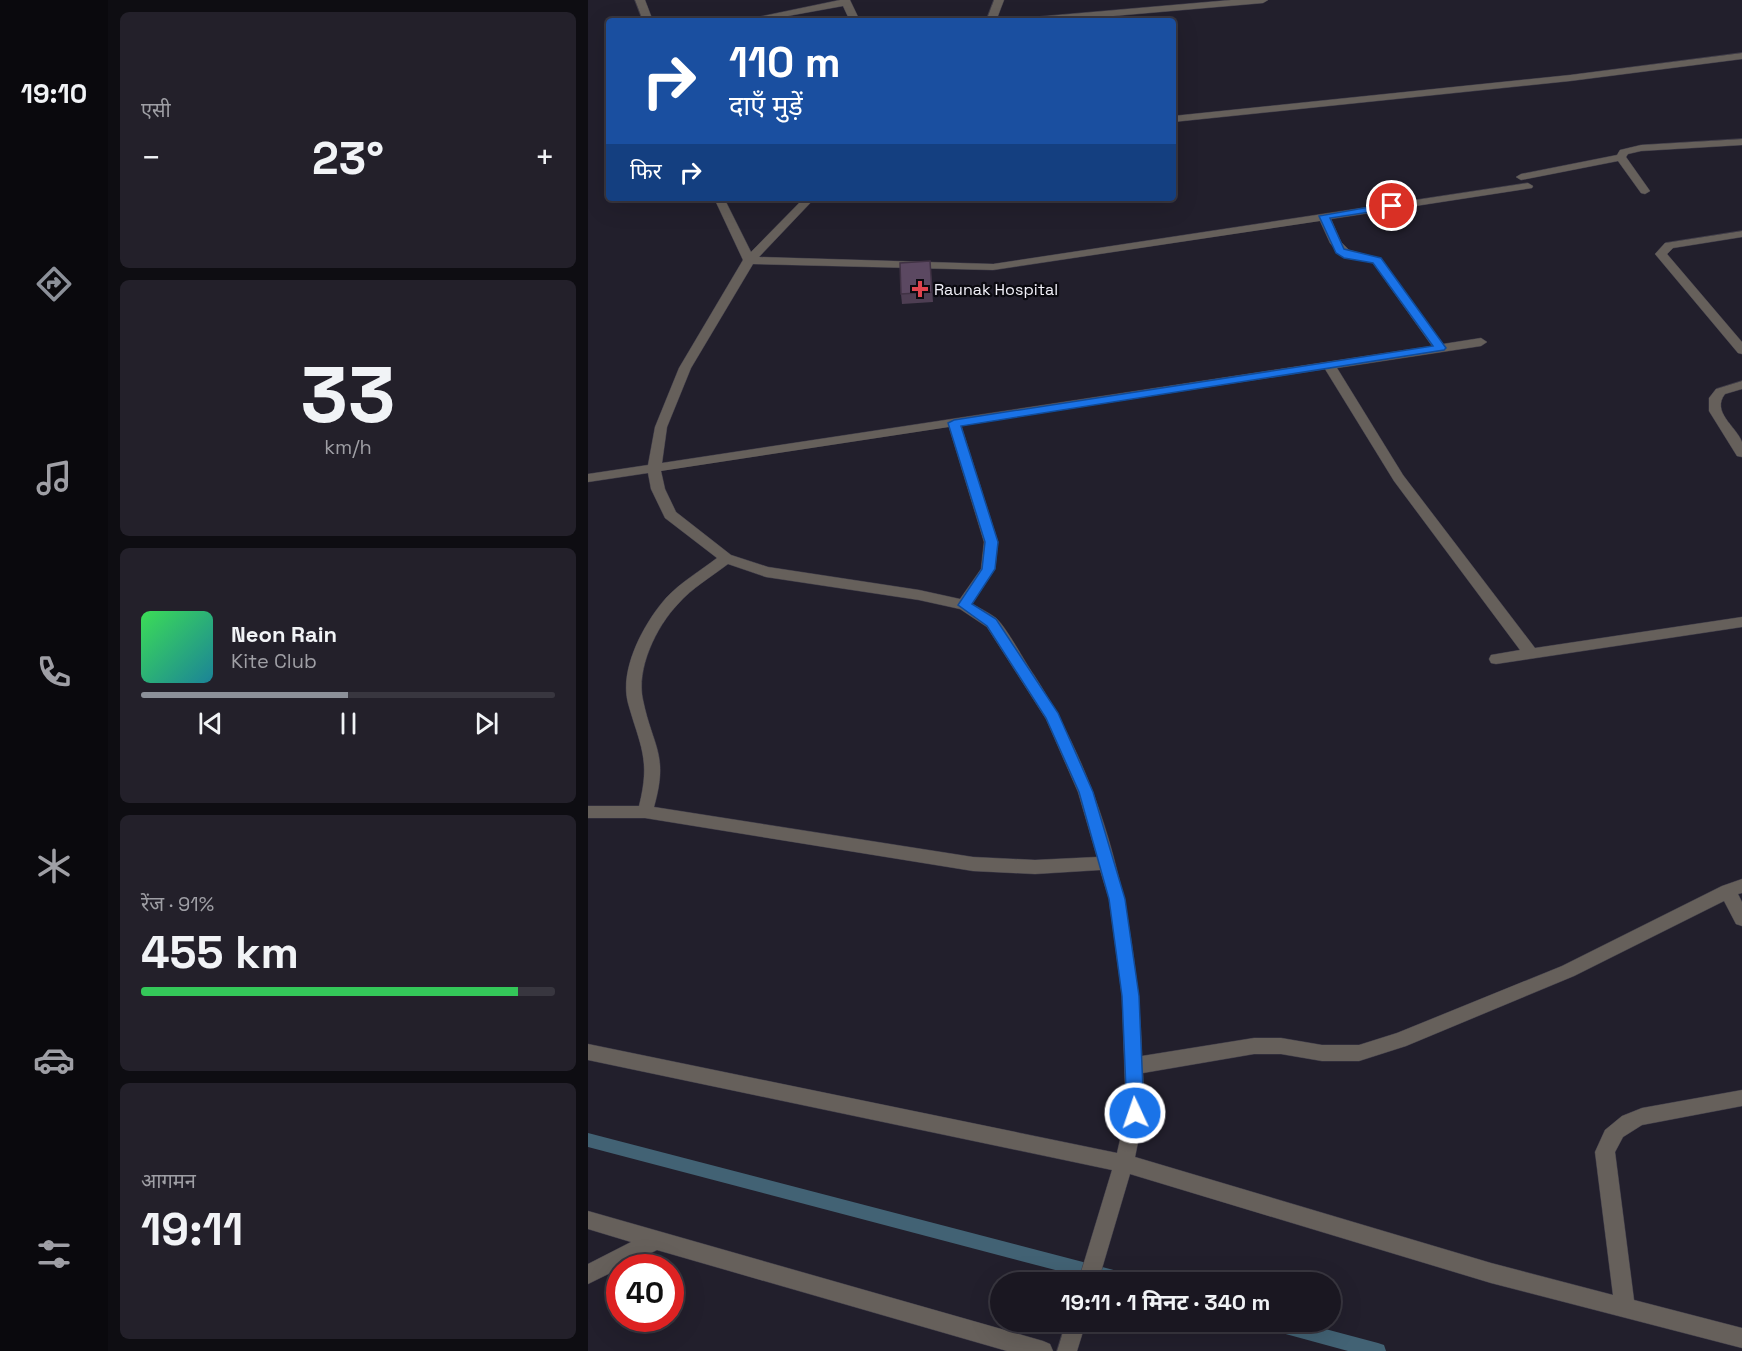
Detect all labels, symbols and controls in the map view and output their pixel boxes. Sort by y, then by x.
text: 110 m [729,36,841,89]
icon: right [630,42,708,120]
text: 19:10 [21,76,87,111]
text: दाएँ मुड़ें [729,88,803,123]
text: एसी [141,97,171,123]
text: 23° [312,130,384,187]
text: − [141,137,161,179]
text: + [535,137,555,179]
icon: right [674,156,707,189]
text: फिर [630,157,662,185]
pin [1366,180,1417,231]
icon: arrive [1375,189,1408,222]
icon: directions [33,263,75,305]
place label: Raunak Hospital [934,279,1058,300]
marker: Raunak Hospital [911,280,929,298]
text: 33 [301,345,395,445]
text: km/h [324,434,372,460]
icon: music [33,457,75,499]
text: Neon Rain [231,620,337,648]
text: Kite Club [231,648,317,674]
icon: phone [33,651,75,693]
icon: previous [194,707,227,740]
icon: pause [332,707,365,740]
icon: next [470,707,503,740]
icon: climate [33,845,75,887]
text: रेंज · 91% [141,891,214,917]
text: 455 km [141,924,299,981]
icon: car [33,1039,75,1081]
position arrow [1103,1081,1167,1145]
text: आगमन [141,1168,196,1194]
text: 19:11 [141,1201,243,1258]
icon: filters [33,1233,75,1275]
speed limit sign: 40 [606,1254,684,1332]
text: 19:11 · 1 मिनट · 340 m [1061,1288,1270,1316]

